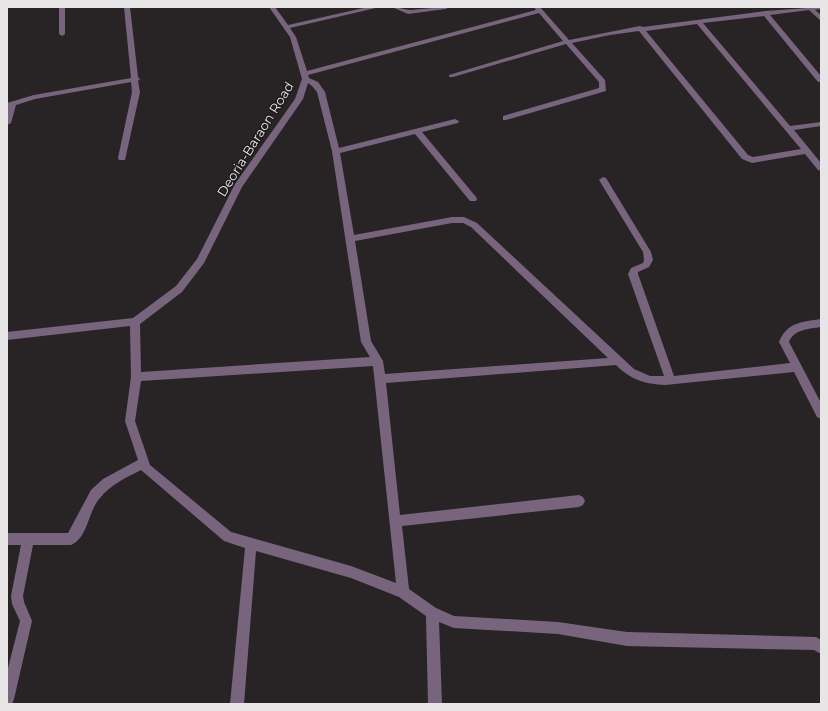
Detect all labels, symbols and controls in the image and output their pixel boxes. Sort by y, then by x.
street label: Deoria-Baraon Road [213,79,297,199]

